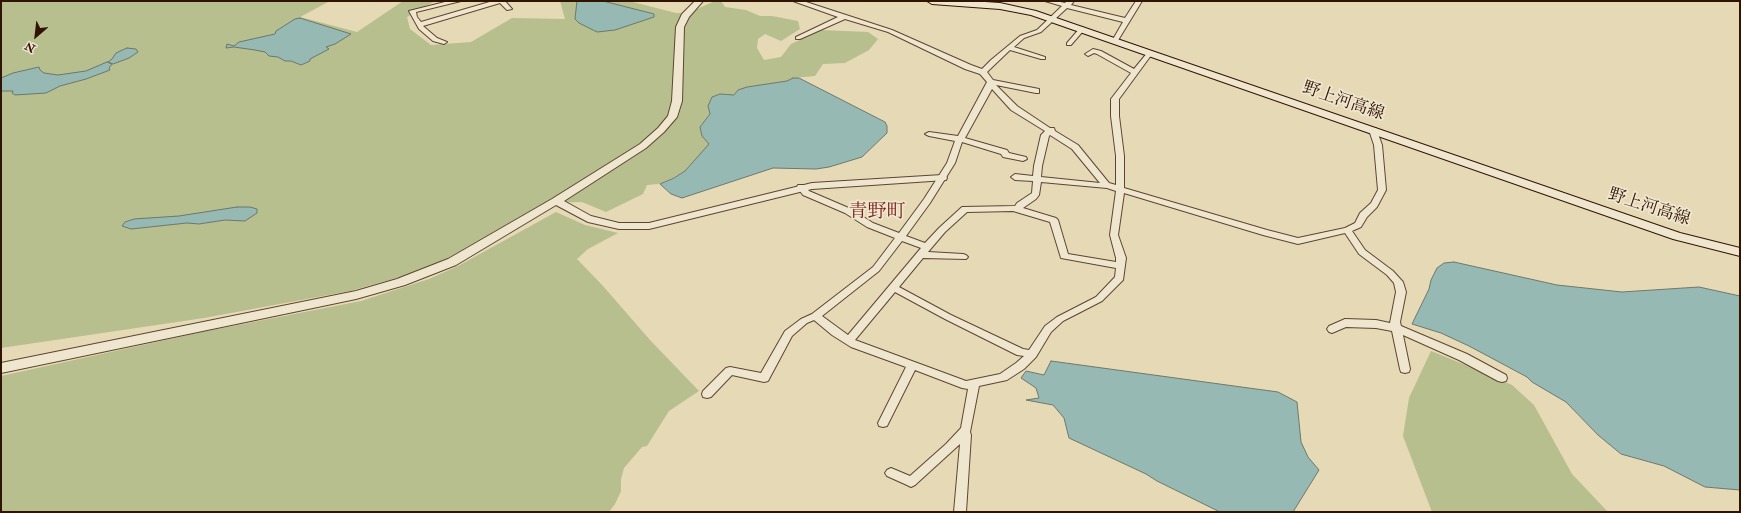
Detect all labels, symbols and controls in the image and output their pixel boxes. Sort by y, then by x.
north arrow [16,16,56,56]
text: N [23,39,38,55]
street label: 野上河高線 [1299,79,1387,125]
street label: 野上河高線 [1605,185,1693,231]
district label: 青野町 [849,202,905,224]

